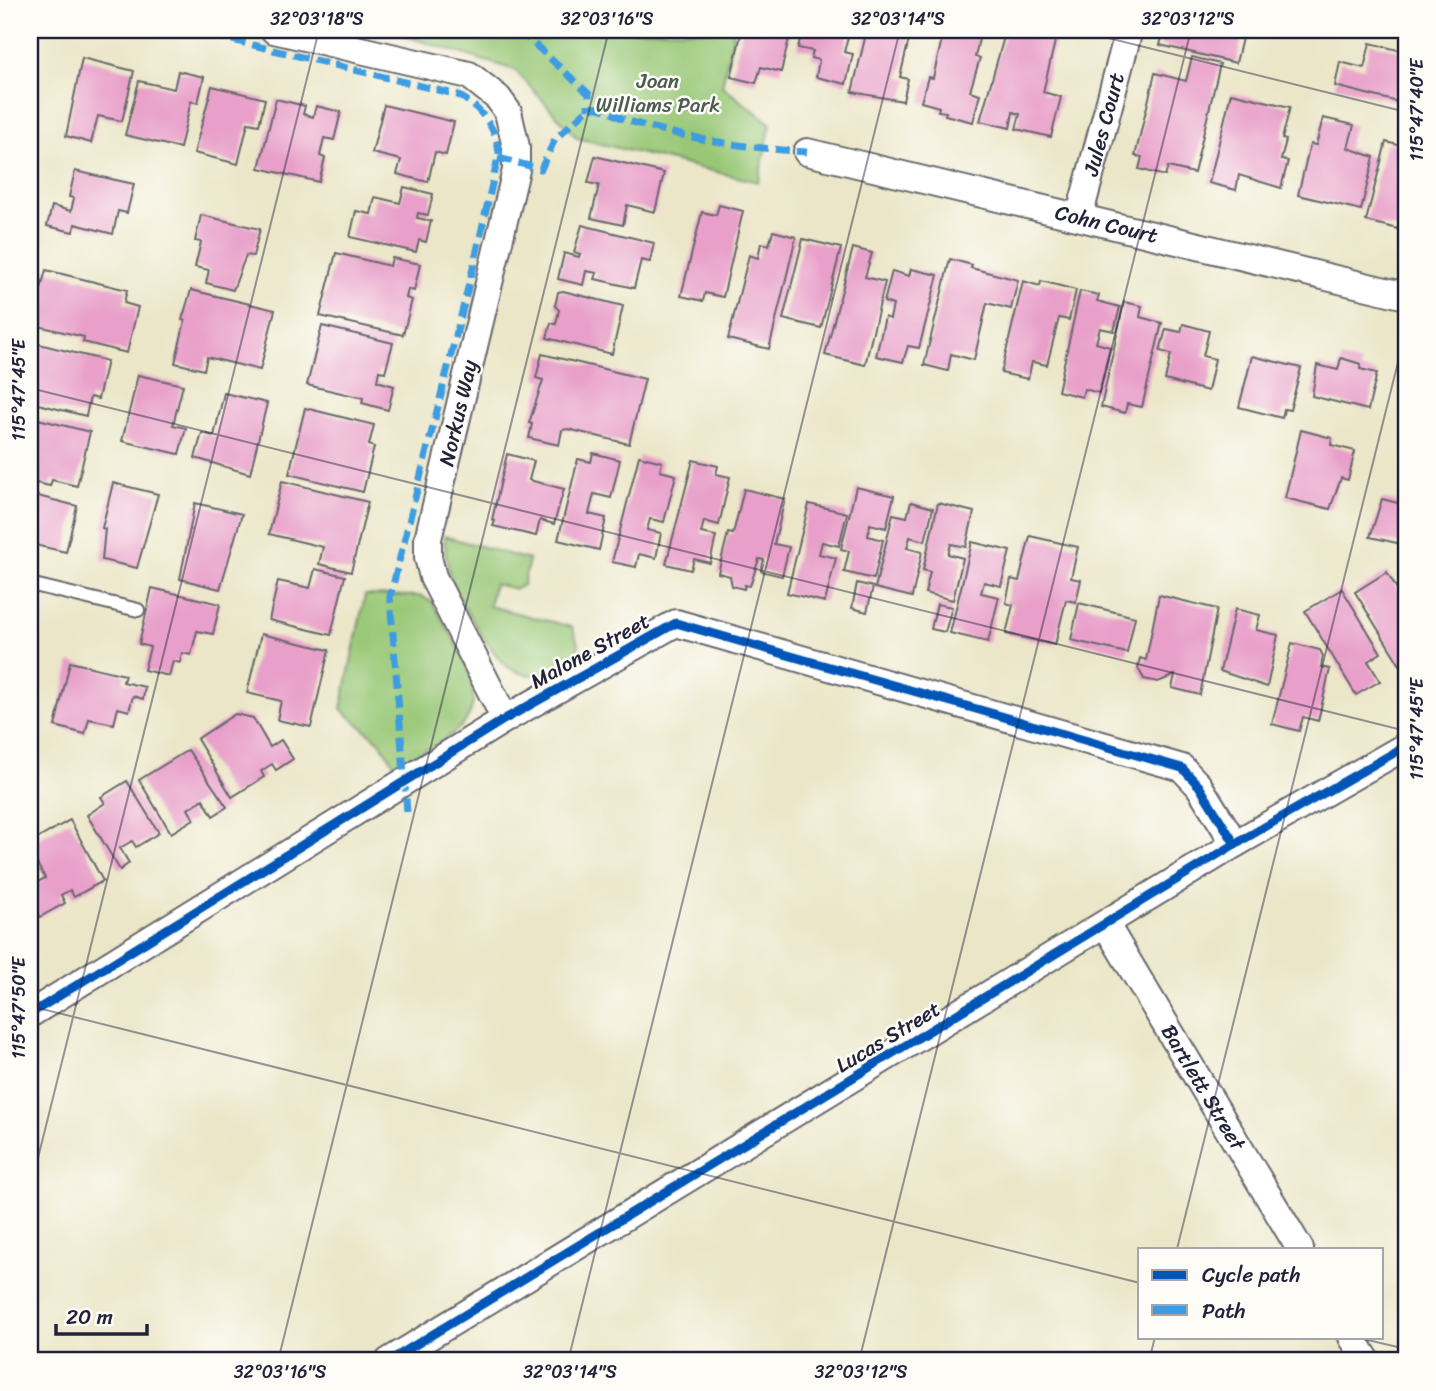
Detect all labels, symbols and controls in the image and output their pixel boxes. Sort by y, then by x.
text: 32°03'18"S [270,3,364,35]
text: 32°03'16"S [561,3,653,35]
text: 32°03'14"S [851,3,945,35]
text: 32°03'12"S [1142,3,1234,35]
text: 115°47'40"E [1401,58,1433,161]
park label: Joan Williams Park [596,62,720,124]
street label: Jules Court [1072,68,1136,181]
street label: Cohn Court [1051,193,1162,255]
text: 115°47'45"E [3,338,35,441]
street label: Norkus Way [427,356,489,470]
street label: Malone Street [523,602,657,700]
text: 115°47'45"E [1401,677,1433,780]
text: 115°47'50"E [3,956,35,1059]
street label: Lucas Street [828,990,948,1084]
street label: Bartlett Street [1150,1017,1257,1159]
legend [1138,1248,1384,1338]
text: Cycle path [1202,1256,1301,1294]
text: Path [1202,1292,1245,1330]
scale bar [56,1293,147,1337]
text: 20 m [66,1298,113,1336]
text: 32°03'16"S [234,1356,326,1388]
text: 32°03'14"S [523,1356,617,1388]
text: 32°03'12"S [815,1356,907,1388]

